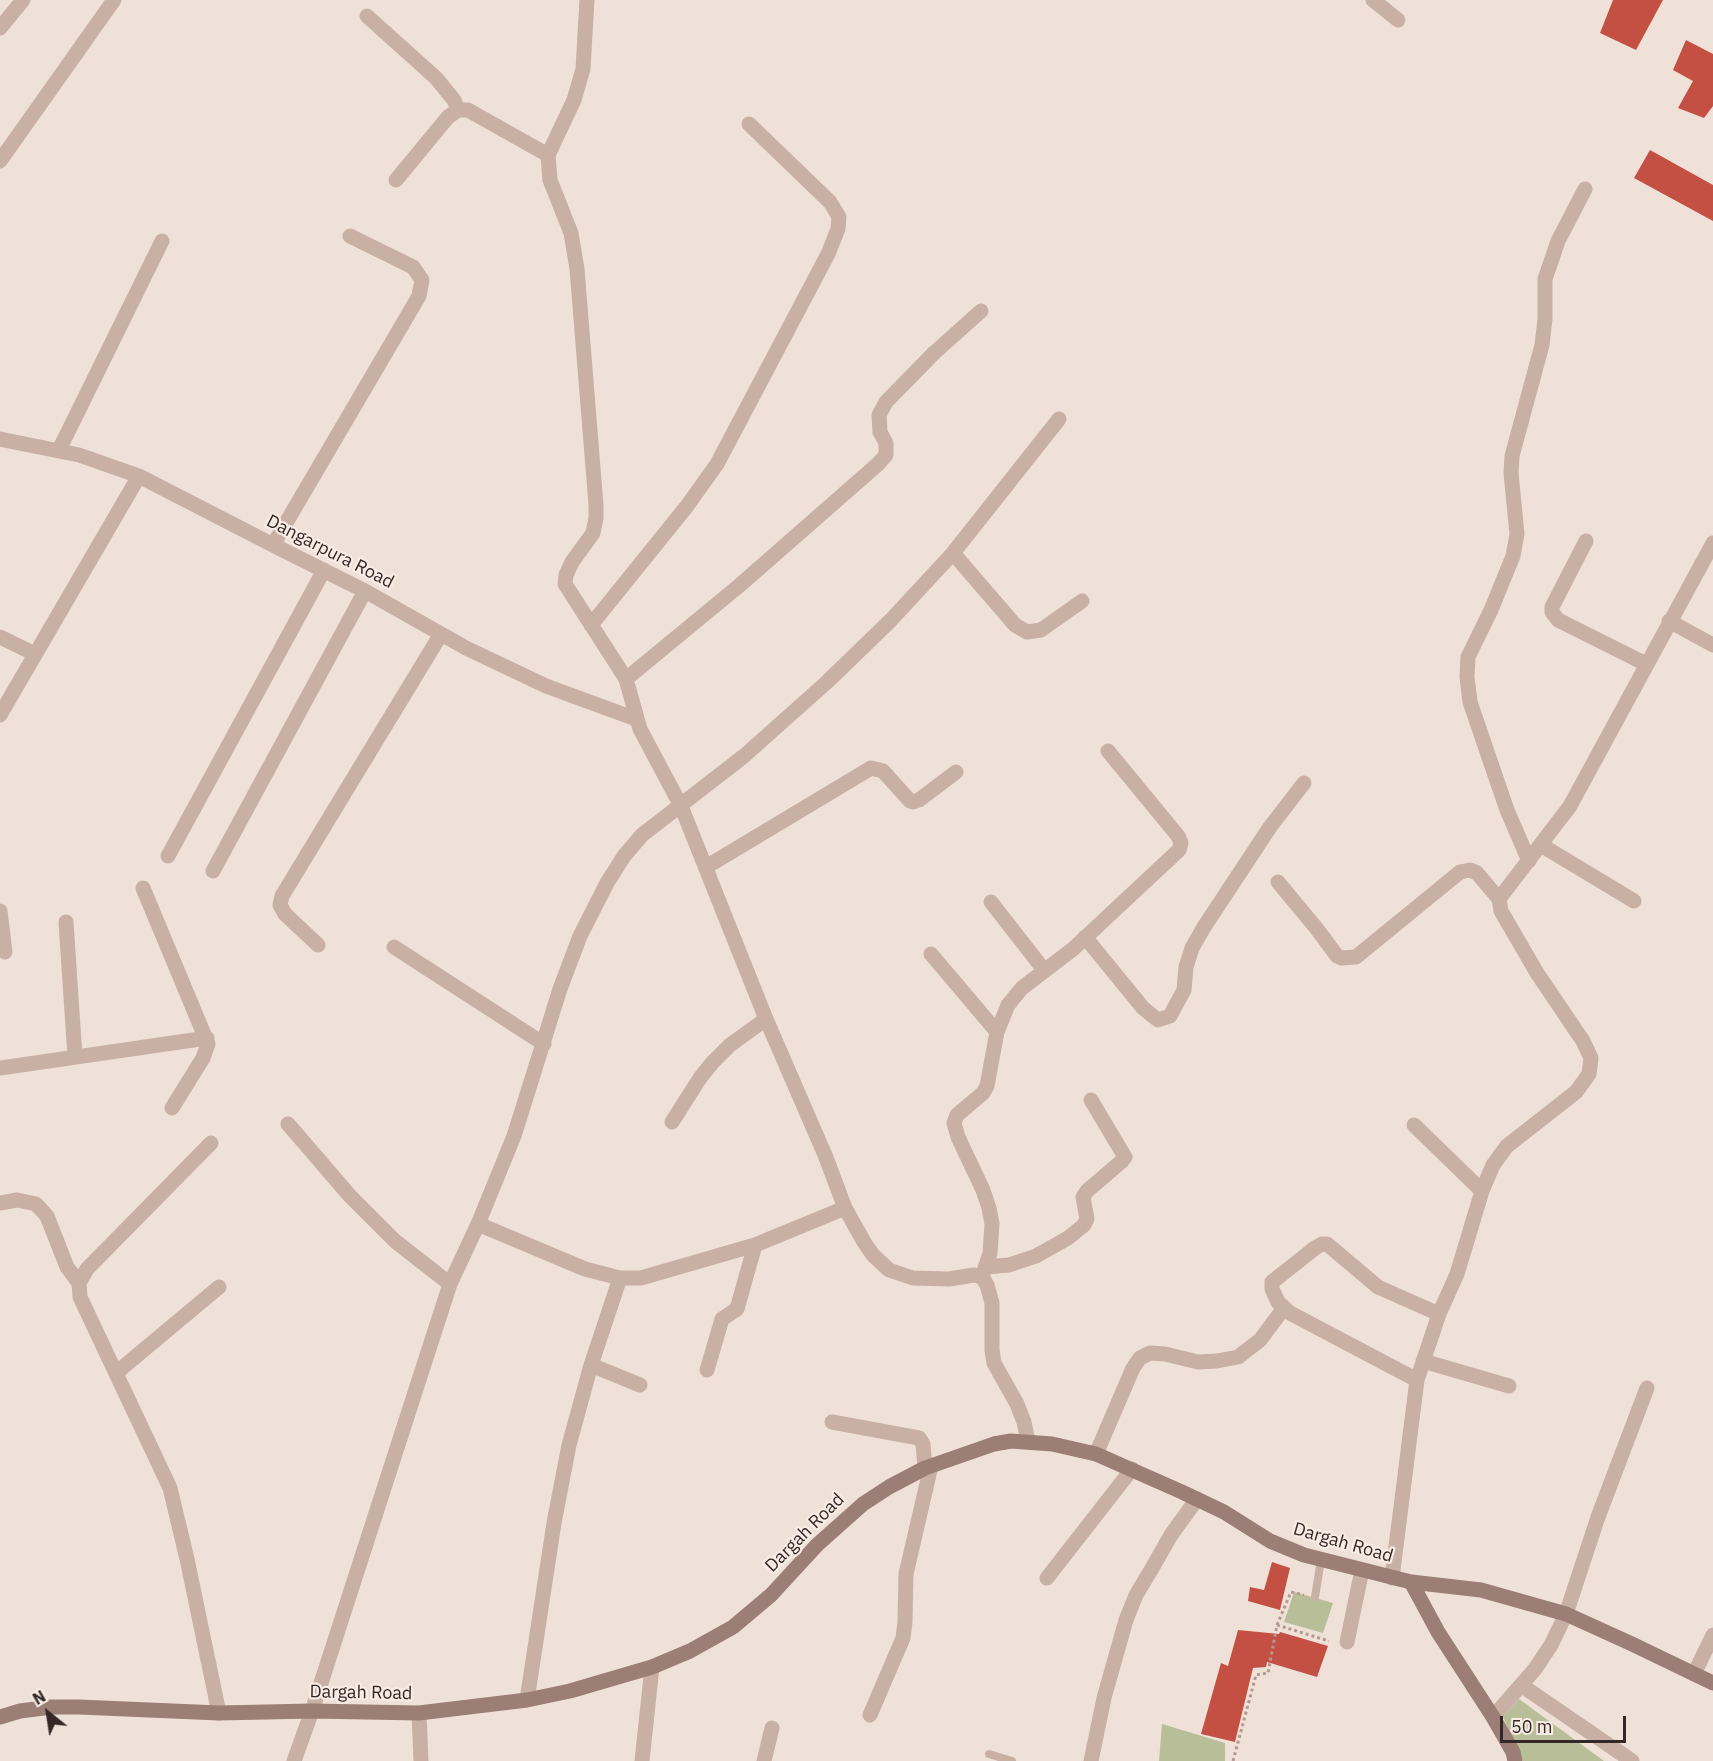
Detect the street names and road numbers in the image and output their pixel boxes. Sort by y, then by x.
street label: Dangarpura Road [263,511,397,593]
street label: Dargah Road [761,1489,849,1577]
street label: Dargah Road [1291,1518,1395,1568]
street label: Dargah Road [309,1681,413,1705]

